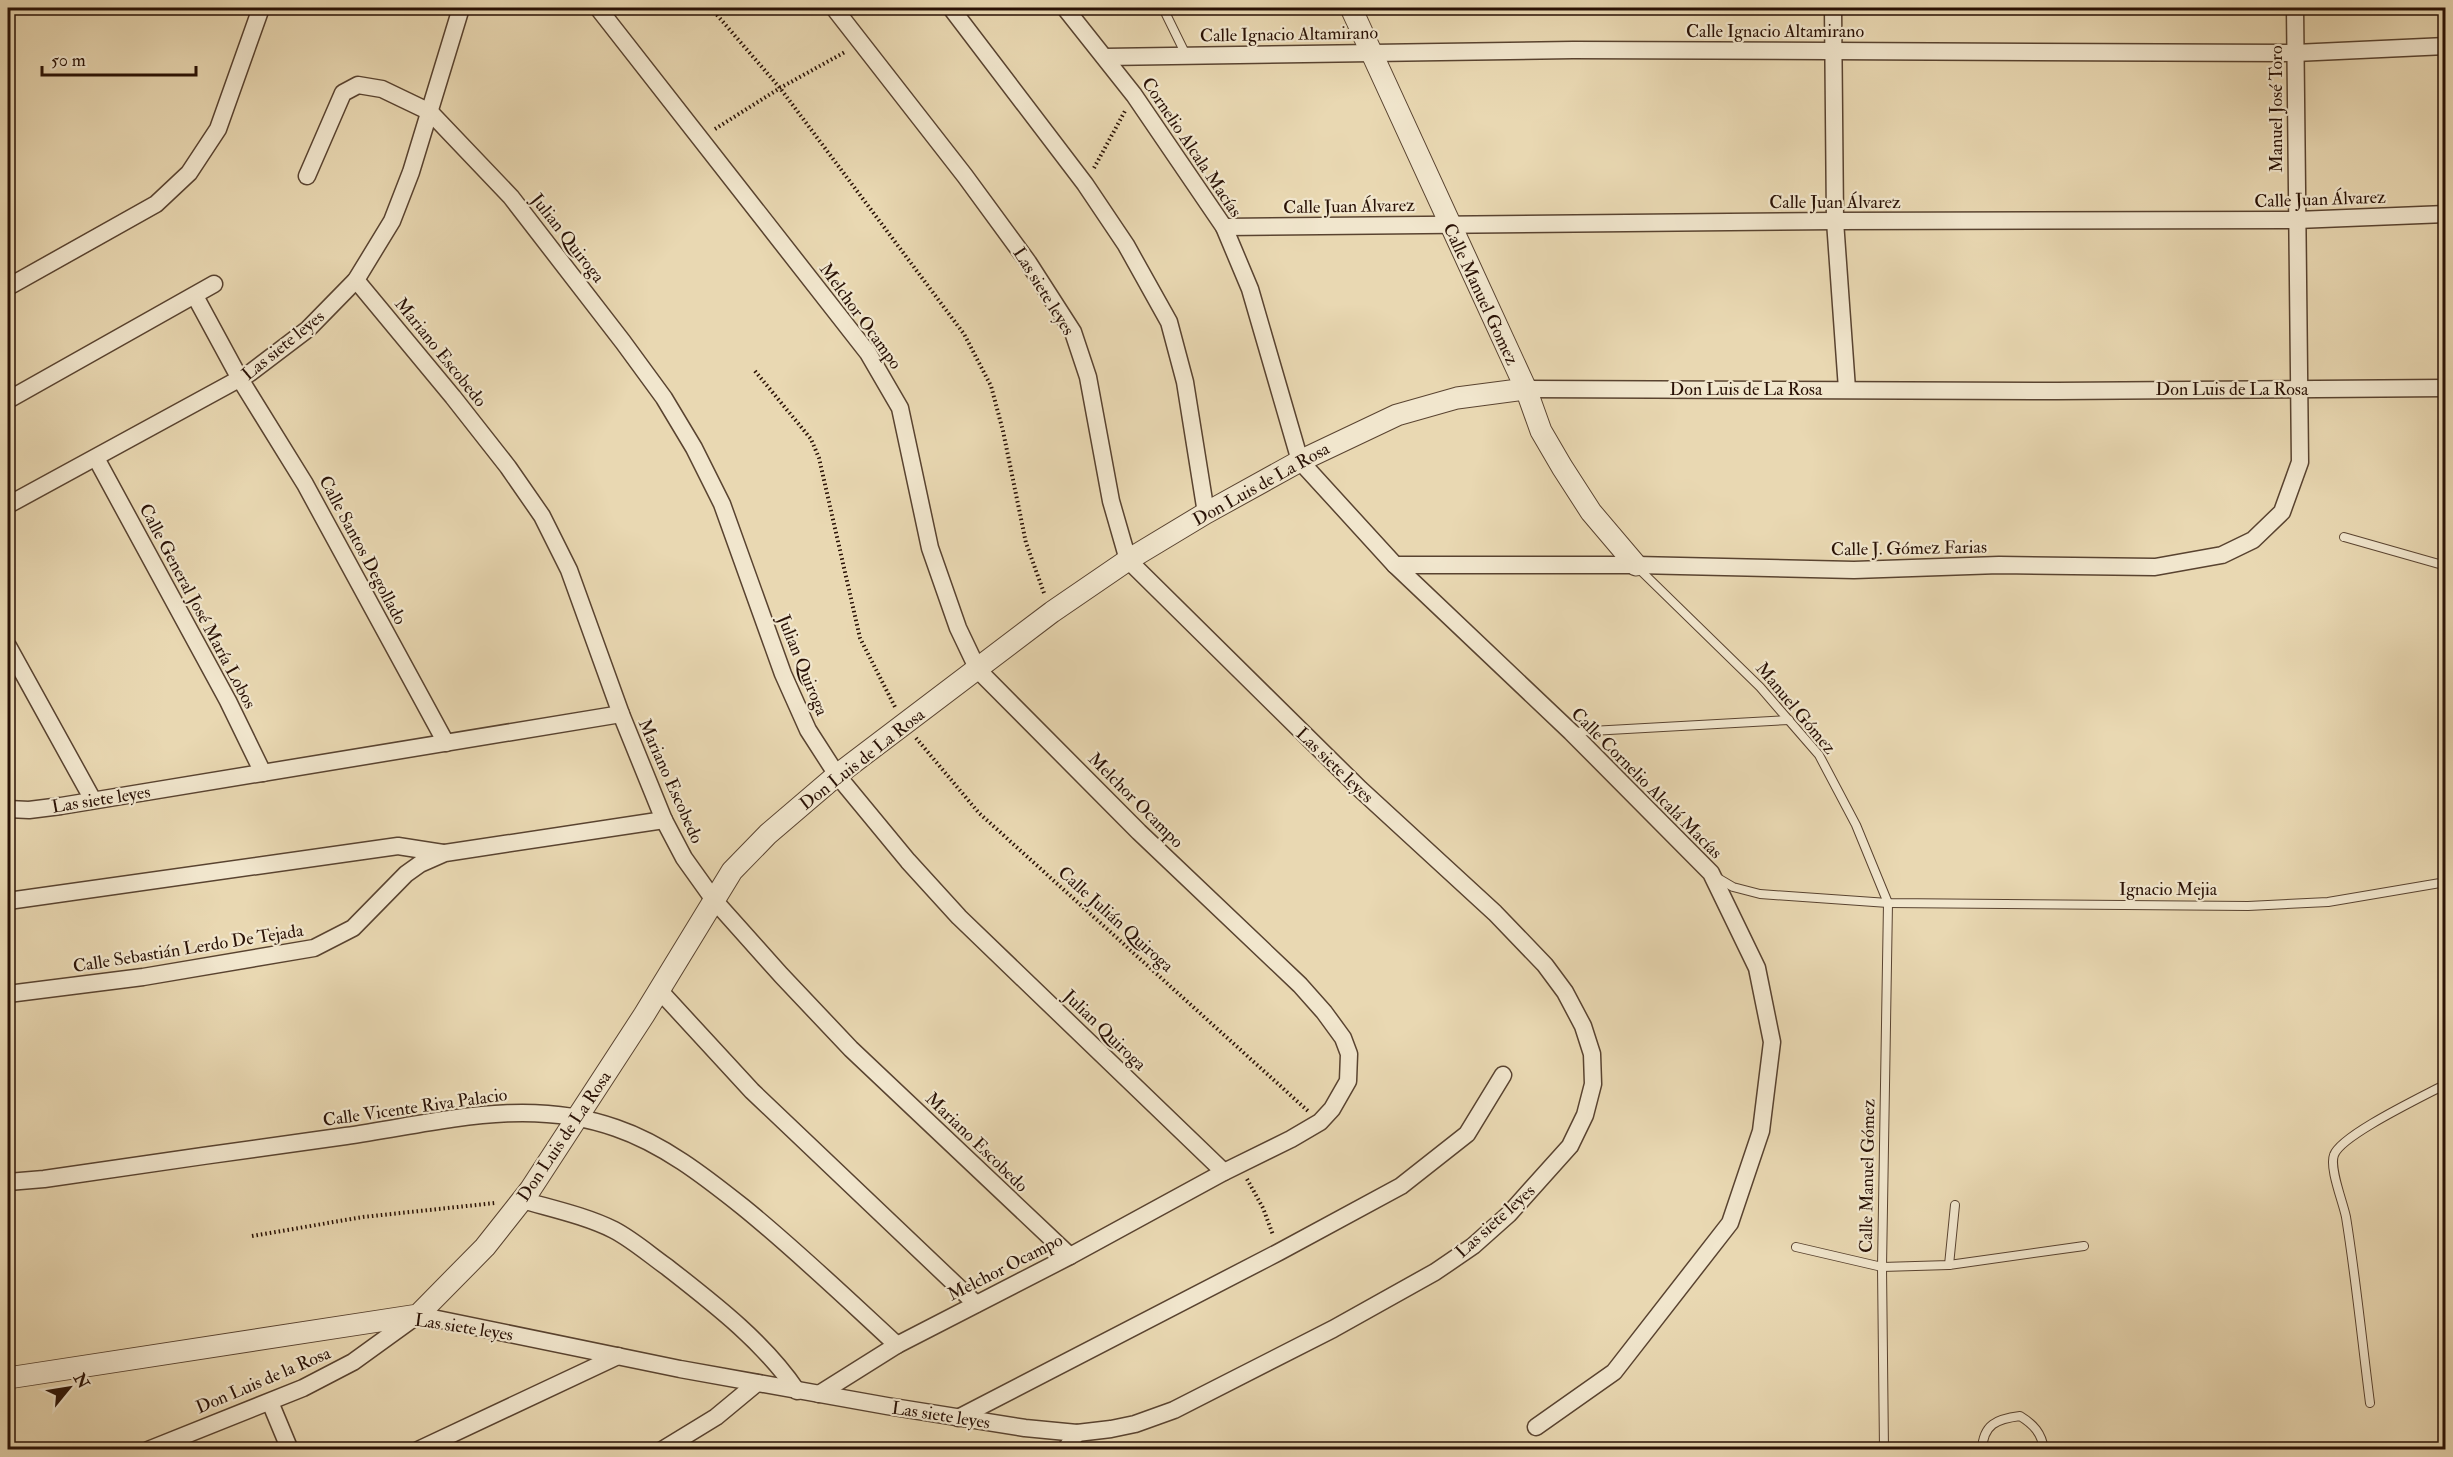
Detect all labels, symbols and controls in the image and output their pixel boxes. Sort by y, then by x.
street label: Calle Ignacio Altamirano [1686,20,1864,43]
street label: Calle Ignacio Altamirano [1200,21,1379,48]
scale bar [42,39,196,77]
street label: Manuel José Toro [2265,45,2288,173]
text: 50 m [51,49,86,72]
street label: Cornelio Alcala Macías [1136,73,1247,222]
street label: Calle Juan Álvarez [2254,186,2386,213]
street label: Julian Quiroga [525,188,610,288]
street label: Calle Juan Álvarez [1769,191,1901,214]
street label: Calle Juan Álvarez [1283,194,1415,219]
street label: Calle Manuel Gomez [1438,220,1524,369]
street label: Las siete leyes [1007,243,1080,340]
street label: Melchor Ocampo [814,259,907,374]
street label: Mariano Escobedo [389,293,492,412]
street label: Las siete leyes [237,305,329,386]
street label: Don Luis de La Rosa [1670,378,1823,401]
street label: Don Luis de La Rosa [2156,378,2309,401]
street label: Don Luis de La Rosa [1189,437,1334,532]
street label: Calle Santos Degollado [313,472,412,629]
street label: Calle General José María Lobos [134,500,261,713]
street label: Calle J. Gómez Farias [1831,536,1987,561]
street label: Julian Quiroga [771,610,833,720]
street label: Manuel Gómez [1750,658,1841,759]
street label: Don Luis de La Rosa [795,703,930,816]
street label: Calle Cornelio Alcalá Macías [1566,703,1727,864]
street label: Mariano Escobedo [633,715,708,847]
street label: Las siete leyes [1291,723,1378,808]
street label: Melchor Ocampo [1083,748,1189,853]
street label: Las siete leyes [50,780,152,819]
street label: Calle Julián Quiroga [1053,861,1179,978]
street label: Ignacio Mejia [2119,878,2218,901]
street label: Calle Sebastián Lerdo De Tejada [71,919,305,978]
street label: Julian Quiroga [1057,984,1152,1076]
street label: Don Luis de La Rosa [512,1066,617,1206]
street label: Calle Vicente Riva Palacio [321,1083,509,1132]
street label: Mariano Escobedo [920,1087,1033,1197]
street label: Calle Manuel Gómez [1855,1099,1880,1253]
street label: Las siete leyes [1451,1180,1540,1263]
street label: Melchor Ocampo [944,1228,1067,1306]
street label: Las siete leyes [413,1308,515,1347]
street label: Don Luis de la Rosa [192,1341,335,1419]
north arrow [39,1358,99,1418]
text: N [68,1369,94,1393]
street label: Las siete leyes [890,1396,992,1435]

